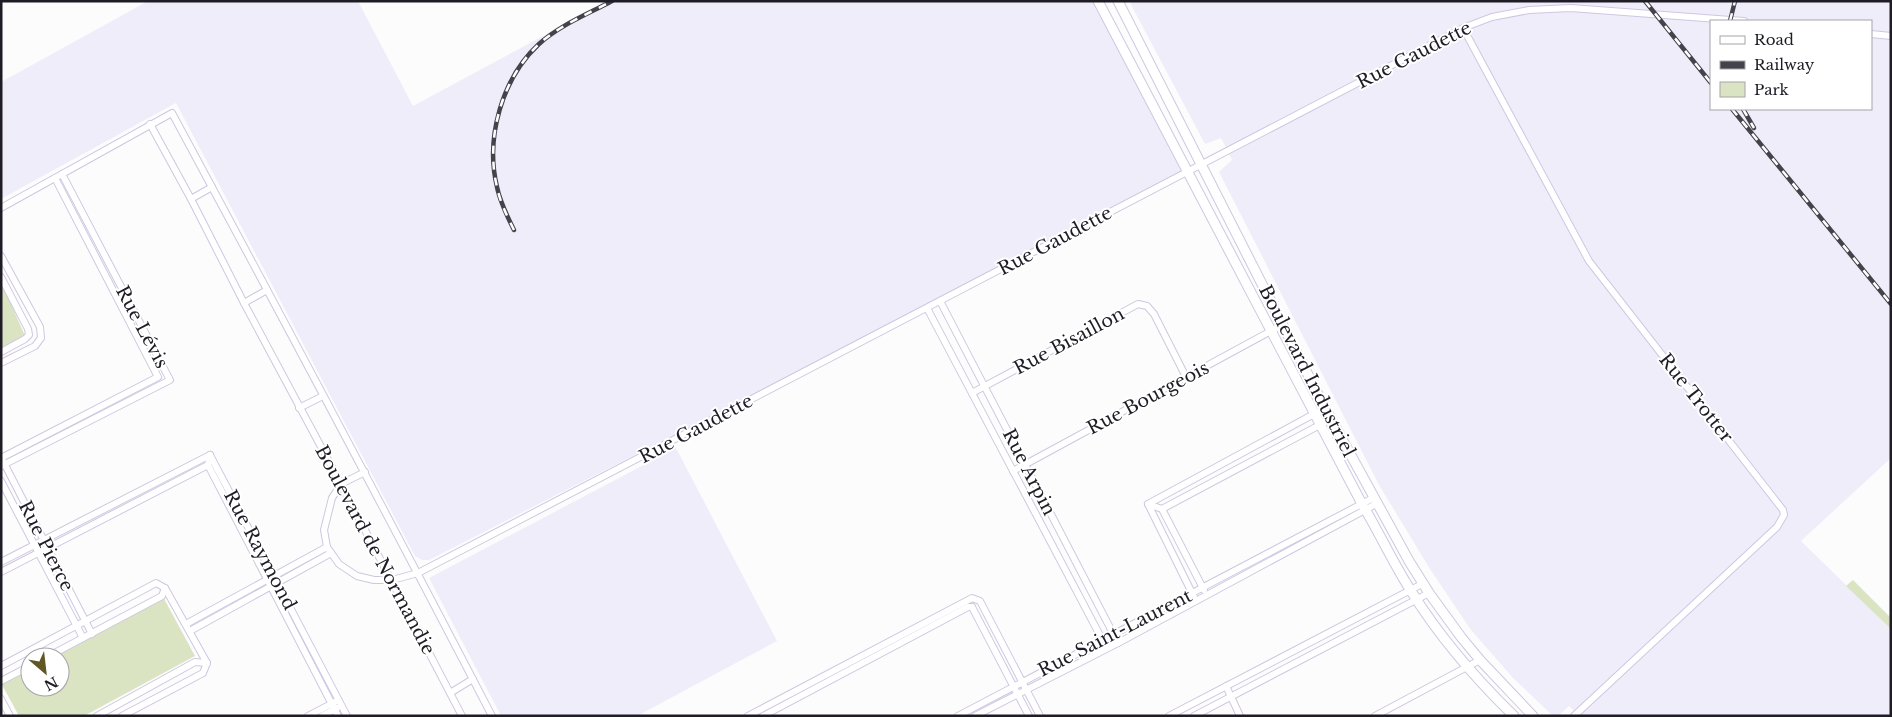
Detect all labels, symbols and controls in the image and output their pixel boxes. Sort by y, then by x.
street label: Rue Gaudette [1353,17,1475,93]
legend [1710,20,1872,110]
text: Road [1754,30,1794,49]
text: Railway [1754,55,1815,74]
text: Park [1754,80,1790,99]
street label: Rue Gaudette [994,202,1116,280]
street label: Boulevard Industriel [1254,281,1360,461]
street label: Rue Lévis [111,282,173,372]
street label: Rue Bisaillon [1010,303,1128,379]
street label: Rue Trotter [1654,349,1738,447]
street label: Rue Bourgeois [1083,357,1213,439]
street label: Rue Gaudette [635,390,757,468]
street label: Rue Arpin [998,425,1060,519]
street label: Boulevard de Normandie [310,442,440,658]
street label: Rue Raymond [219,486,301,614]
street label: Rue Pierce [14,497,78,595]
street label: Rue Saint-Laurent [1034,585,1196,681]
north arrow [20,647,70,697]
text: N [41,672,61,695]

